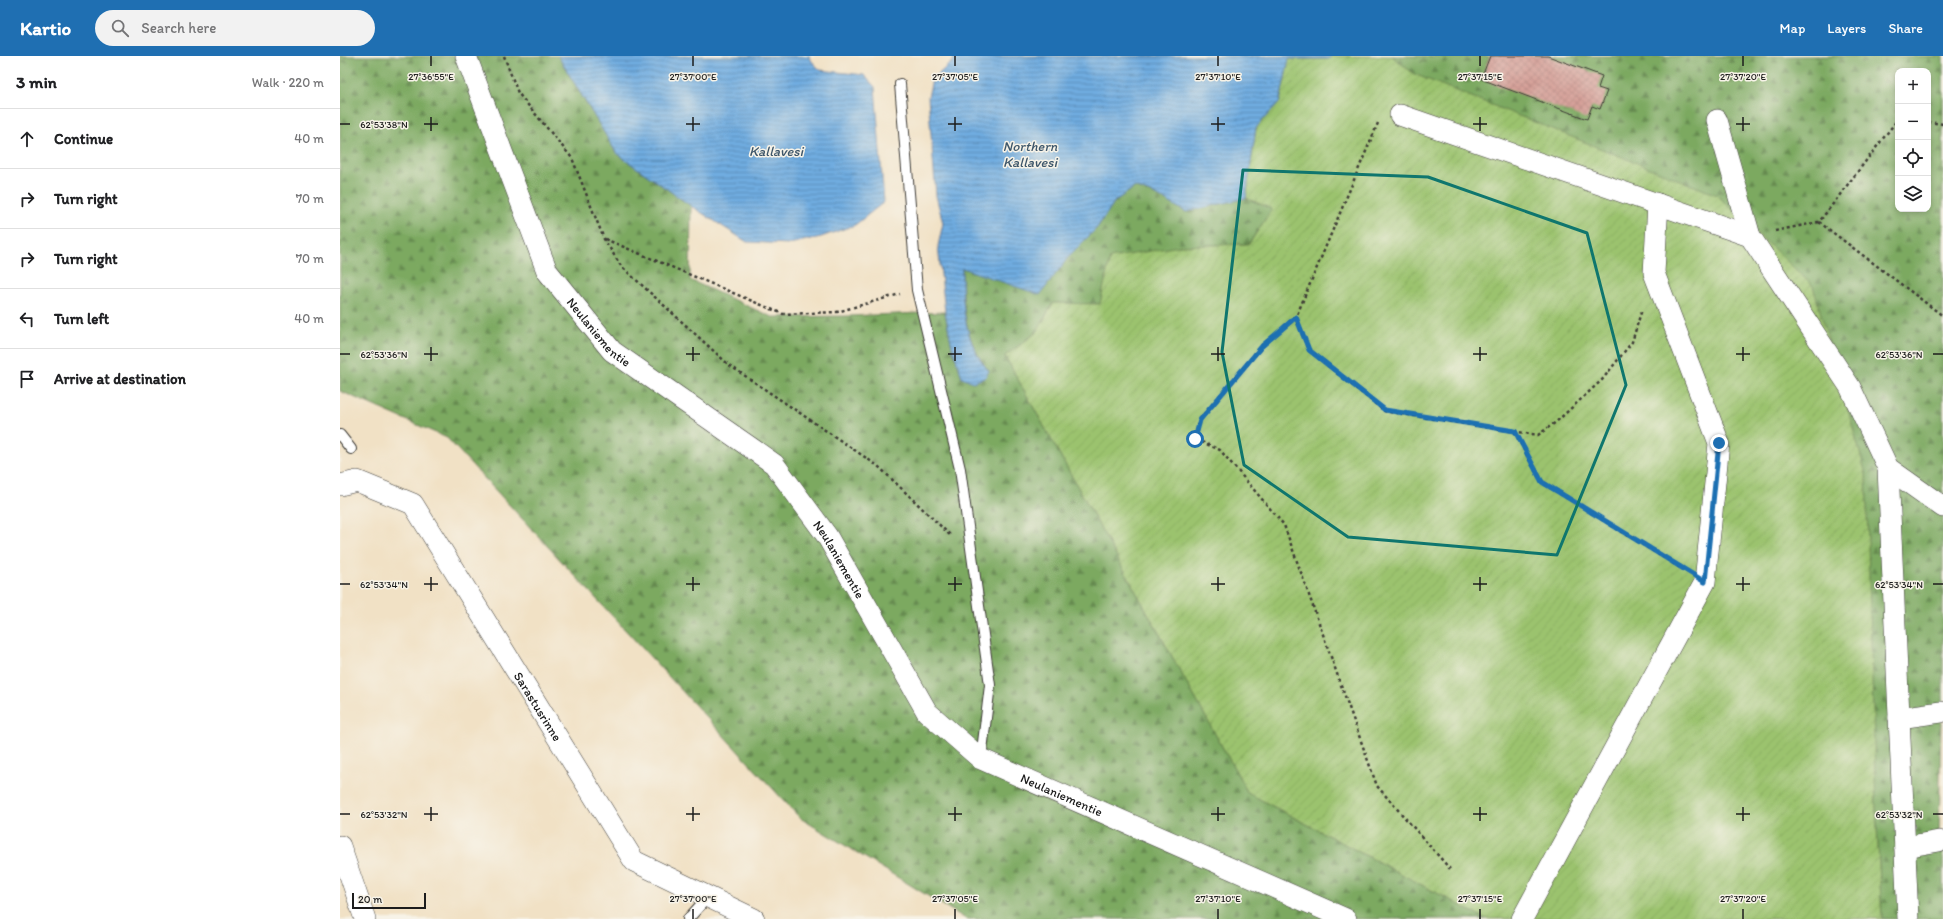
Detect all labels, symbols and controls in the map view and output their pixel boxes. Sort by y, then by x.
search box [95,10,375,46]
text: Kartio [20,17,71,40]
icon: search [109,17,131,39]
text: Search here [141,19,216,37]
text: Map [1780,20,1805,37]
text: Layers [1827,20,1866,37]
text: Share [1888,20,1923,37]
map controls [1895,68,1931,212]
button: + [1895,68,1931,104]
text: 27°36'55"E [408,70,454,83]
text: 27°37'00"E [670,70,717,83]
text: 27°37'05"E [932,70,978,83]
text: 27°37'10"E [1195,70,1241,83]
text: 27°37'15"E [1458,70,1503,83]
text: 27°37'20"E [1720,70,1766,83]
text: 3 min [16,72,57,92]
text: Walk · 220 m [252,75,324,90]
button: − [1895,104,1931,140]
text: 62°53'38"N [360,118,408,131]
icon: ahead [16,128,38,150]
text: Continue [54,130,113,148]
text: 40 m [294,131,324,146]
water label: Northern Kallavesi [1003,138,1058,171]
button: locate [1895,140,1931,176]
water label: Kallavesi [749,143,804,160]
button: layers [1895,176,1931,212]
icon: right [16,188,38,210]
text: Turn right [54,190,118,208]
text: 70 m [296,191,324,206]
icon: right [16,248,38,270]
text: Turn right [54,250,118,268]
text: 70 m [296,251,324,266]
street label: Neulaniementie [564,295,633,370]
icon: left [16,308,38,330]
text: Turn left [54,310,109,328]
text: 40 m [294,311,324,326]
text: 62°53'36"N [360,348,408,361]
text: 62°53'36"N [1875,348,1923,361]
icon: arrive [16,368,38,390]
text: Arrive at destination [54,370,186,388]
route start [1186,430,1204,448]
route end [1710,434,1728,452]
street label: Neulaniementie [810,518,868,601]
text: 62°53'34"N [360,578,408,591]
text: 62°53'34"N [1875,578,1923,591]
street label: Sarastusrinne [511,669,565,744]
street label: Neulaniementie [1018,770,1105,819]
text: 62°53'32"N [360,808,408,821]
text: 62°53'32"N [1875,808,1923,821]
scale bar [352,891,426,910]
text: 27°37'00"E [670,892,717,905]
text: 27°37'05"E [932,892,978,905]
text: 27°37'10"E [1195,892,1241,905]
text: 27°37'15"E [1458,892,1503,905]
text: 27°37'20"E [1720,892,1766,905]
text: 20 m [358,893,382,906]

